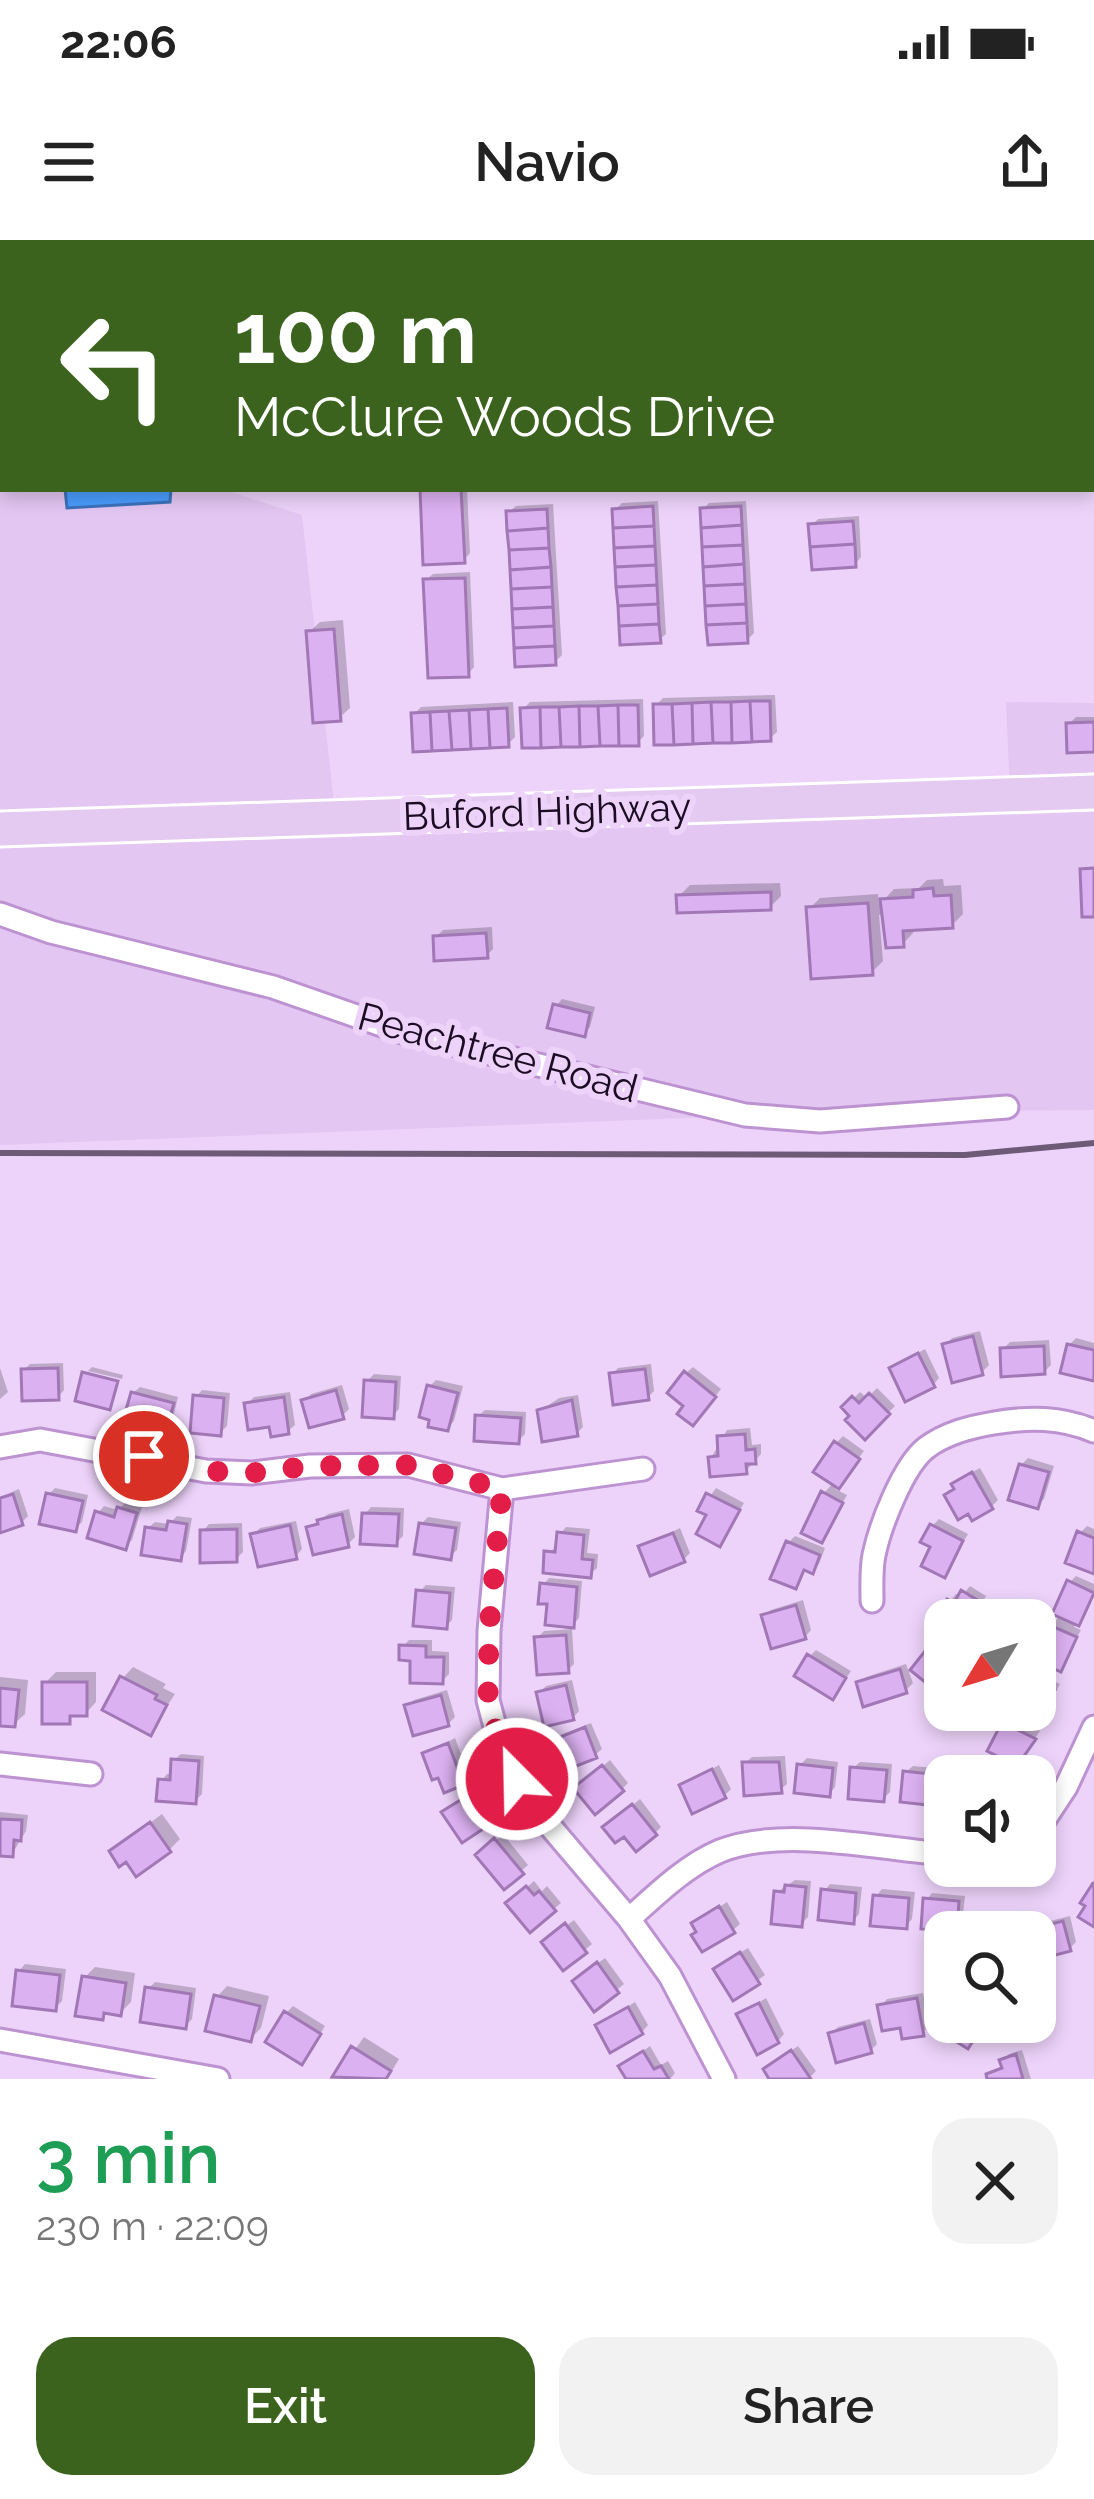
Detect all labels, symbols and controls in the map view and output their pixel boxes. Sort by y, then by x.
text: 22:06 [60,16,177,69]
icon: menu [36,129,102,195]
icon: share [992,129,1058,195]
text: Navio [474,130,620,194]
text: 100 m [234,284,477,383]
icon: left [36,288,192,444]
text: McClure Woods Drive [234,385,775,449]
street label: Buford Highway [402,783,692,839]
street label: Peachtree Road [353,993,643,1111]
pin [93,1405,195,1507]
icon: arrive [111,1423,177,1489]
north arrow [924,1599,1056,1731]
map controls [924,1599,1056,2043]
position arrow [454,1716,580,1842]
button: sound [924,1755,1056,1887]
button: search [924,1911,1056,2043]
text: 3 min [36,2115,220,2200]
button: close [932,2118,1058,2244]
text: 230 m · 22:09 [36,2203,269,2249]
button: Exit [36,2337,535,2475]
button: Share [559,2337,1058,2475]

